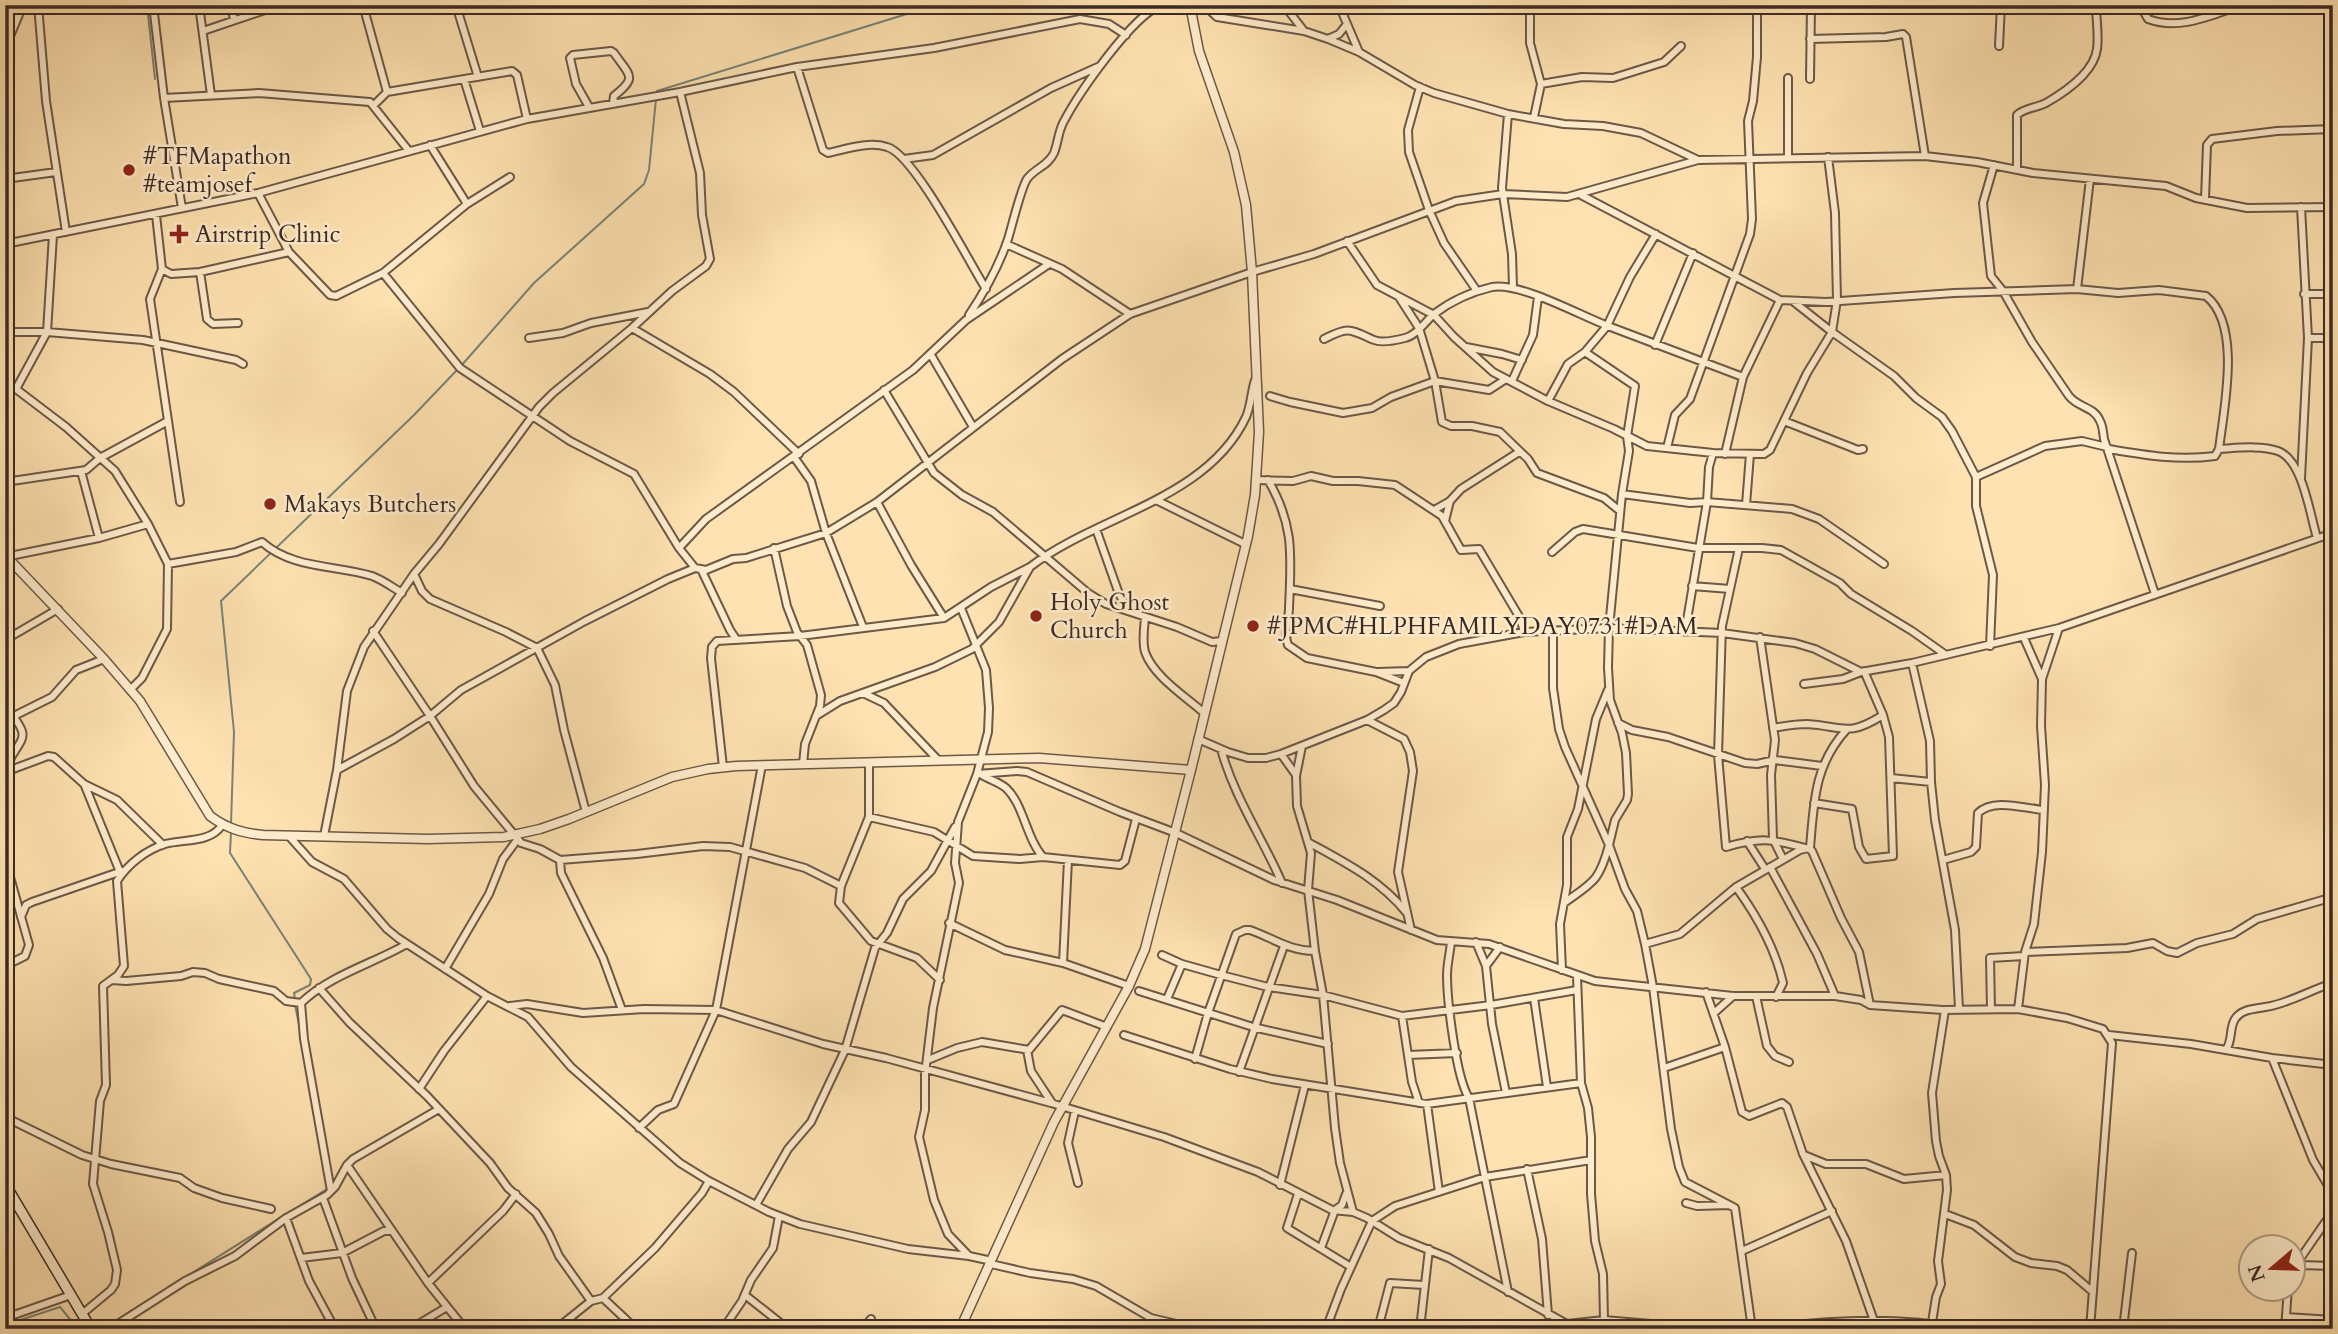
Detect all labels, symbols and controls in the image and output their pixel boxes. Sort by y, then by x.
place label: #TFMapathon #teamjosef [143,140,292,201]
marker: #TFMapathon #teamjosef [121,162,137,178]
place label: Airstrip Clinic [195,218,341,251]
marker: Airstrip Clinic [169,224,189,244]
place label: Makays Butchers [284,488,456,521]
marker: Makays Butchers [262,496,278,512]
place label: Holy Ghost Church [1050,586,1169,647]
marker: Holy Ghost Church [1028,608,1044,624]
place label: #JPMC#HLPHFAMILYDAY0731#DAM [1267,610,1698,643]
marker: #JPMC#HLPHFAMILYDAY0731#DAM [1245,618,1261,634]
north arrow [2236,1232,2306,1302]
text: N [2242,1261,2272,1285]

